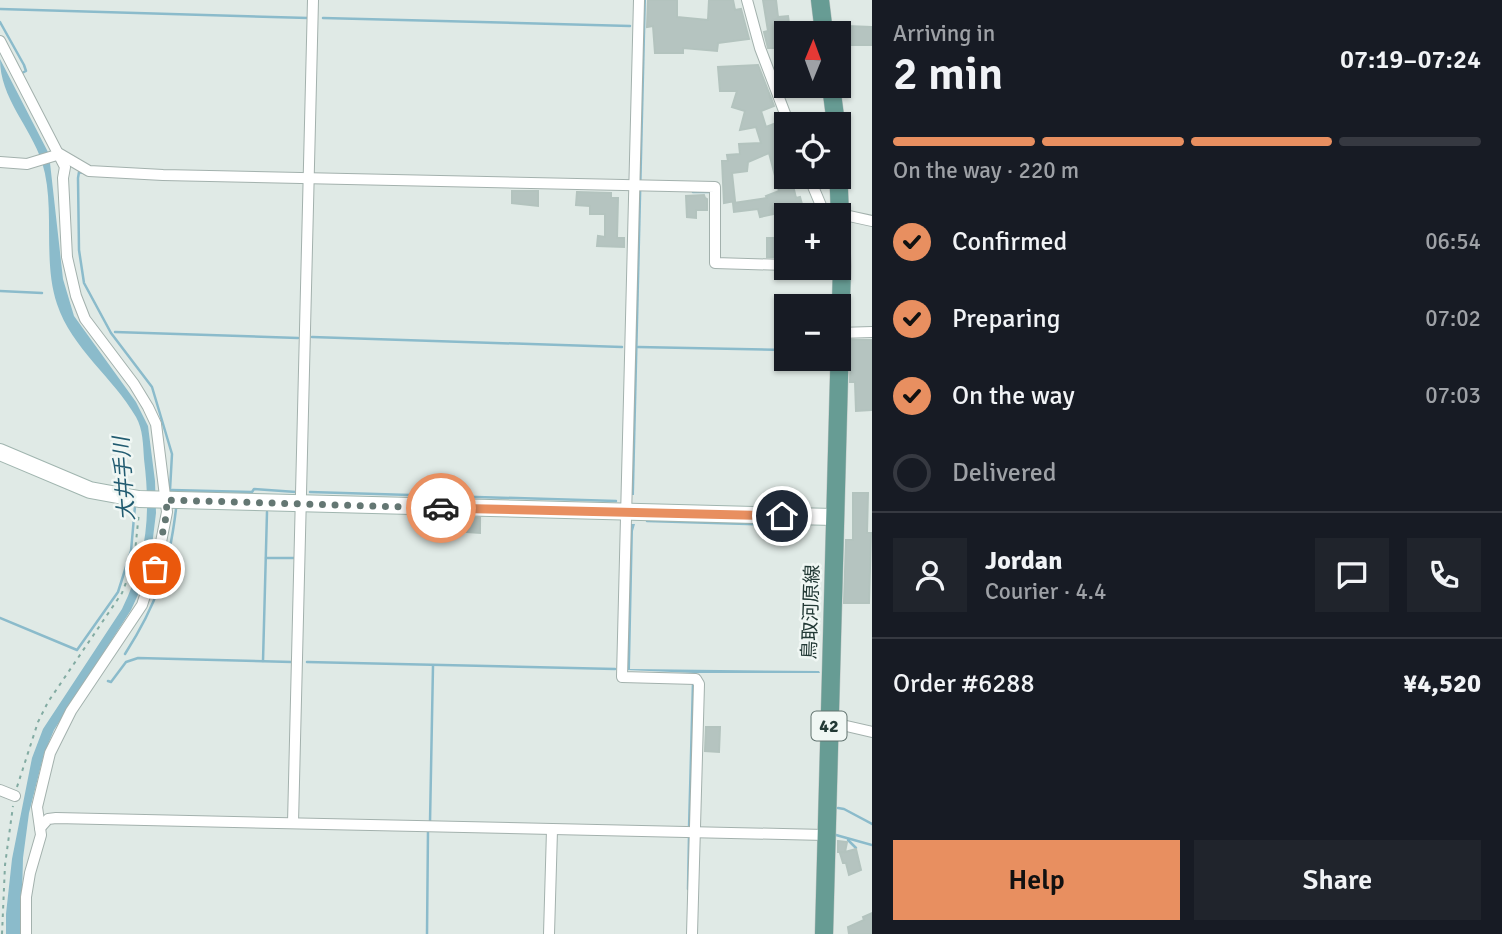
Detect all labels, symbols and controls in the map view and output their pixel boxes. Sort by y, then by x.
text: Arriving in [893,19,995,48]
north arrow [774,21,850,98]
map controls [774,21,851,371]
text: 07:19–07:24 [1340,44,1481,76]
text: 2 min [893,46,1003,102]
button: locate [774,112,851,189]
text: On the way · 220 m [893,156,1079,185]
button: + [774,203,851,280]
icon: check [893,223,931,261]
text: Confirmed [952,226,1067,258]
text: 06:54 [1425,227,1481,256]
button: − [774,294,851,371]
icon: check [893,300,931,338]
text: Preparing [952,303,1060,335]
text: 07:02 [1425,304,1481,333]
icon: check [893,377,931,415]
text: On the way [952,380,1075,412]
text: 07:03 [1425,381,1481,410]
water label: 大井手川 [108,434,140,522]
text: Delivered [952,457,1057,489]
courier [406,473,476,543]
pin [752,486,812,546]
icon: car [422,489,460,527]
icon: home [763,497,801,535]
button: person [893,538,967,612]
button: chat [1315,538,1389,612]
button: phone [1407,538,1481,612]
pin [125,539,185,599]
text: Jordan [985,545,1062,577]
icon: bag [136,550,174,588]
street label: 鳥取河原線 [797,564,825,660]
text: Courier · 4.4 [985,577,1106,606]
text: Order #6288 [893,668,1034,700]
text: ¥4,520 [1403,668,1481,700]
road number: 42 [812,712,846,740]
button: Help [893,840,1180,920]
button: Share [1194,840,1481,920]

